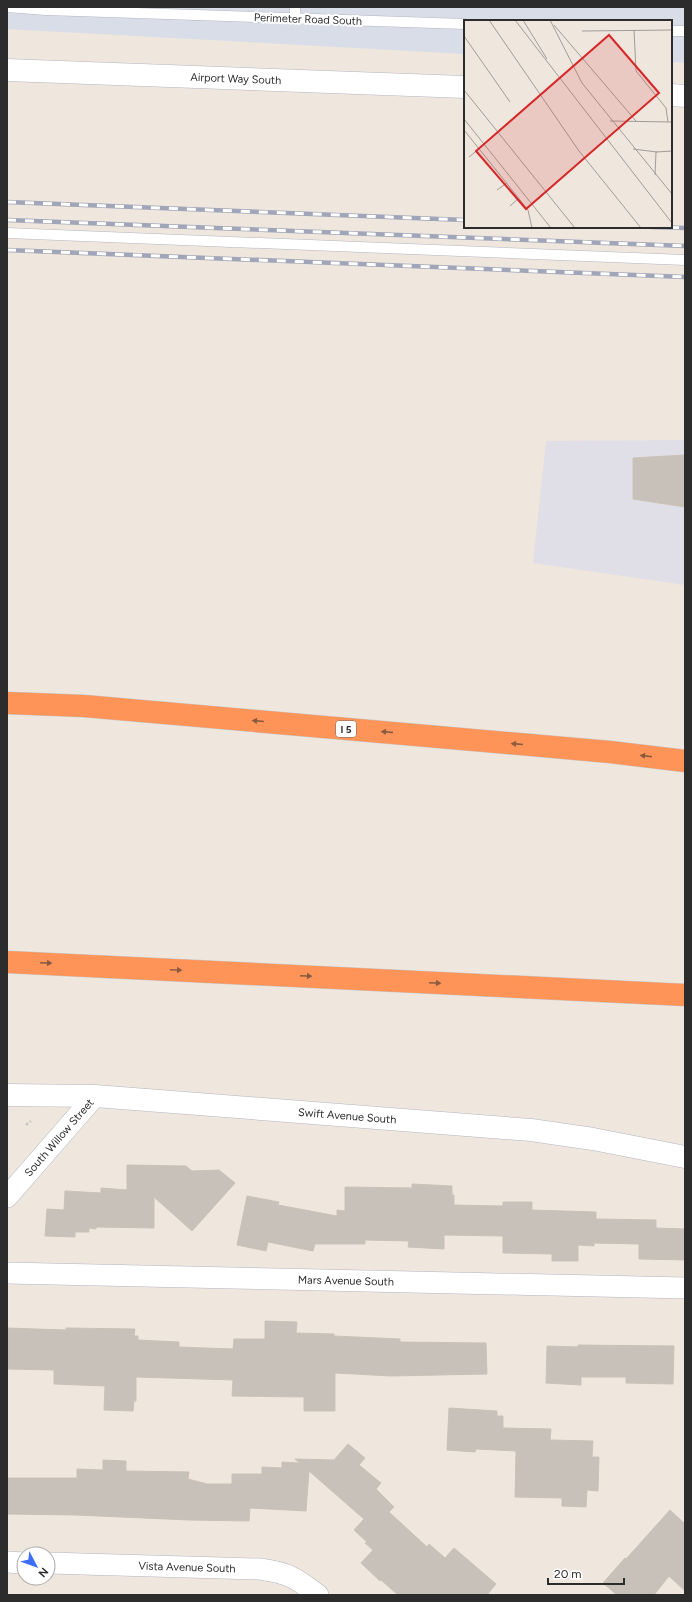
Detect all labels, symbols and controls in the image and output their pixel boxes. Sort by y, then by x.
street label: Perimeter Road South [254,11,362,28]
inset map [464,20,672,228]
street label: Airport Way South [190,71,282,87]
one-way arrow [252,718,264,725]
road number: I 5 [336,721,356,737]
one-way arrow [381,729,393,736]
one-way arrow [511,740,523,747]
one-way arrow [640,753,652,759]
one-way arrow [40,960,52,967]
one-way arrow [170,967,183,973]
one-way arrow [300,973,312,980]
one-way arrow [429,979,441,986]
street label: South Willow Street [22,1096,97,1179]
street label: Swift Avenue South [298,1106,397,1126]
street label: Mars Avenue South [298,1273,394,1289]
north arrow [16,1546,56,1586]
street label: Vista Avenue South [138,1560,236,1575]
scale bar [548,1560,624,1586]
text: N [35,1565,51,1580]
text: 20 m [554,1567,582,1581]

